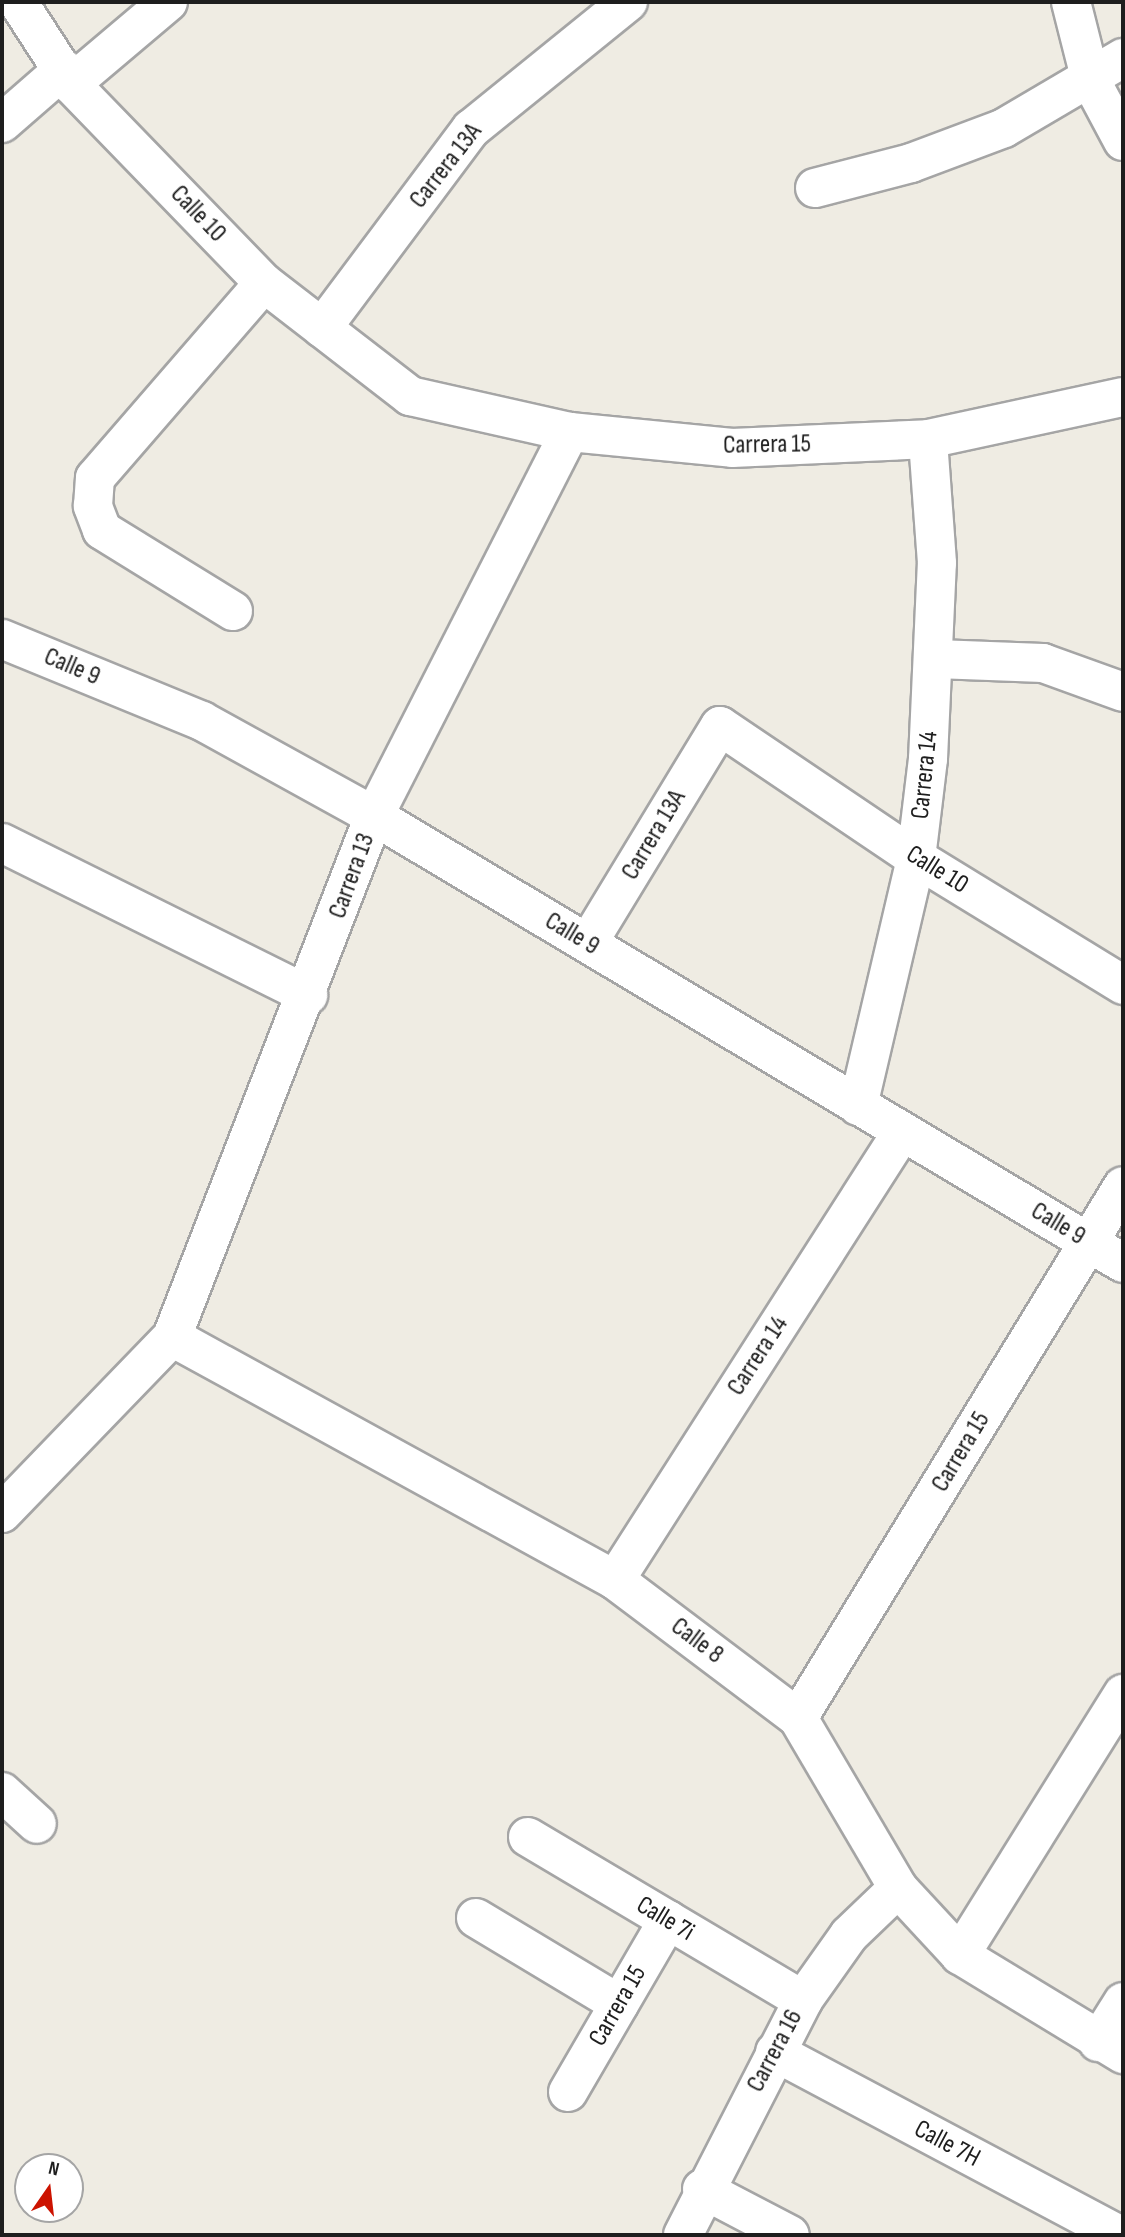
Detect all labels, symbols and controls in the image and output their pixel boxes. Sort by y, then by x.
street label: Carrera 13A [403,117,489,215]
street label: Calle 10 [163,179,233,249]
street label: Carrera 15 [723,429,811,461]
street label: Calle 9 [39,641,105,693]
street label: Carrera 14 [905,729,945,821]
street label: Carrera 13A [615,784,693,886]
street label: Carrera 13 [322,829,382,923]
street label: Calle 10 [900,839,974,901]
street label: Calle 9 [539,906,605,962]
street label: Calle 9 [1025,1196,1091,1252]
street label: Carrera 14 [721,1310,795,1402]
street label: Carrera 15 [925,1406,997,1498]
street label: Calle 8 [665,1611,729,1671]
street label: Calle 7i [631,1890,699,1948]
street label: Carrera 15 [583,1960,653,2052]
street label: Carrera 16 [740,2004,810,2098]
street label: Calle 7H [909,2114,985,2174]
north arrow [14,2153,84,2223]
text: N [46,2157,61,2181]

